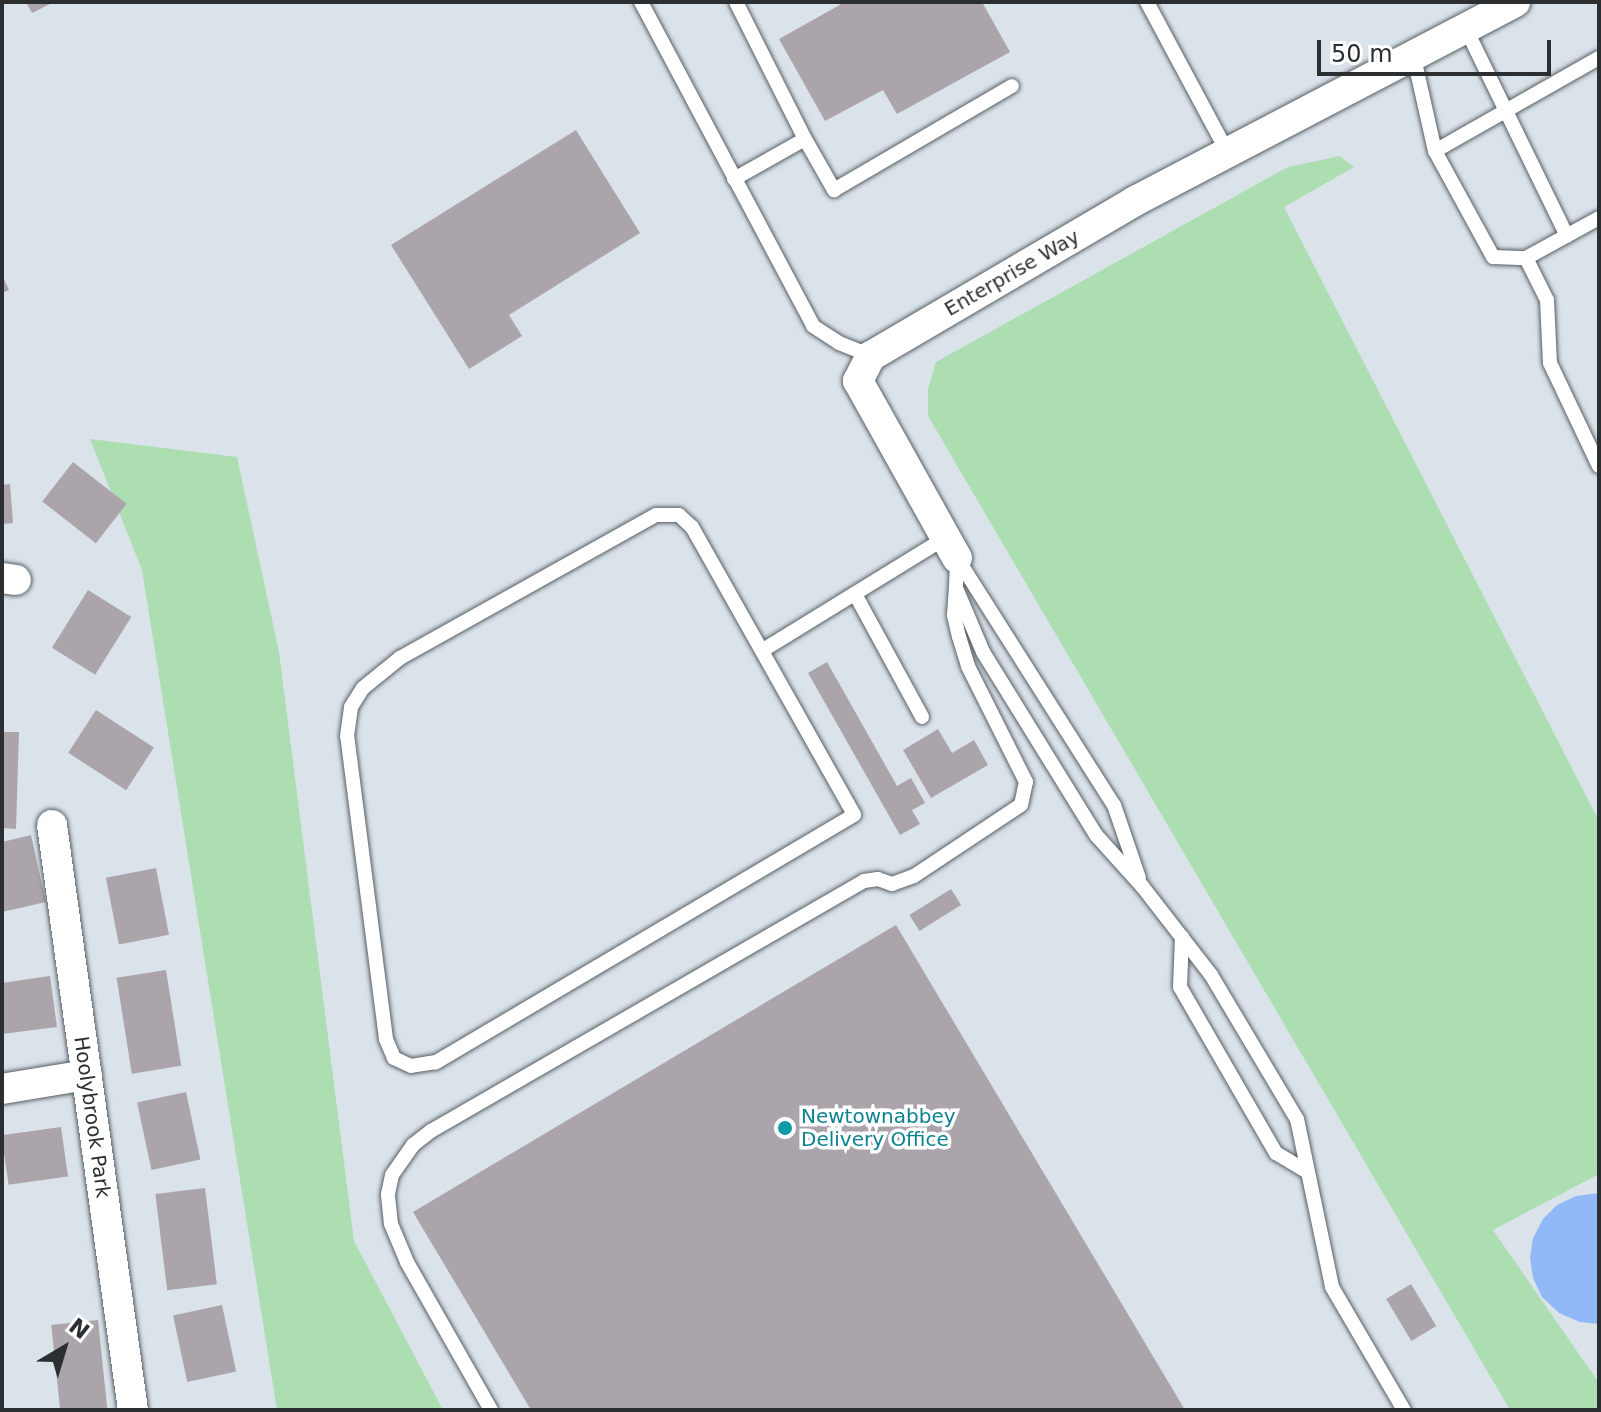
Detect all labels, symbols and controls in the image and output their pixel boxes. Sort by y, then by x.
scale bar [1321,24,1555,74]
text: 50 m [1331,40,1393,68]
street label: Enterprise Way [940,225,1084,321]
street label: Hoolybrook Park [69,1035,115,1199]
place label: Newtownabbey Delivery Office [801,1104,956,1151]
marker: Newtownabbey Delivery Office [776,1119,794,1137]
north arrow [24,1308,104,1388]
text: N [64,1313,94,1344]

